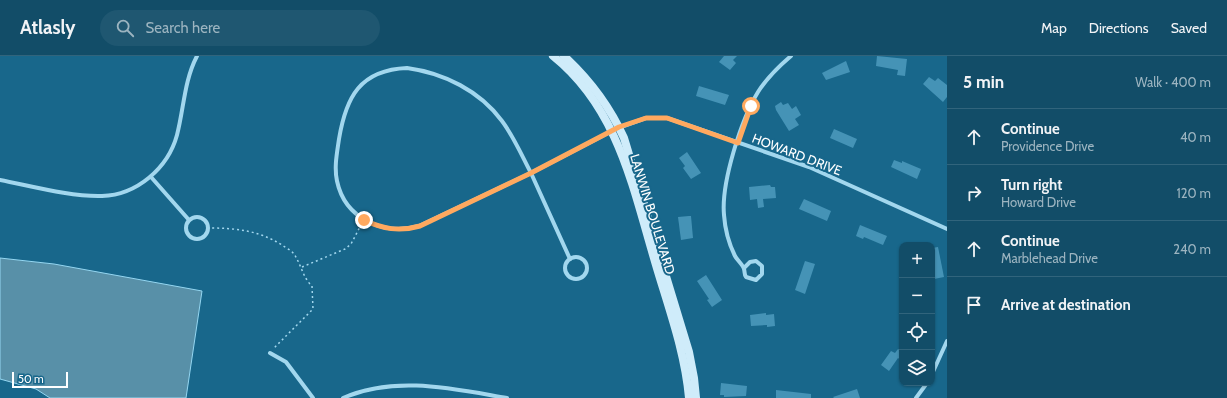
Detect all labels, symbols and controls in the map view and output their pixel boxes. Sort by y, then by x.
search box [100,10,380,46]
text: Atlasly [20,16,76,39]
icon: search [114,17,136,39]
text: Search here [146,19,220,37]
text: Map [1041,19,1067,37]
text: Directions [1089,19,1149,37]
text: Saved [1171,19,1207,37]
text: 5 min [963,72,1004,92]
text: Walk · 400 m [1135,74,1211,90]
route start [742,97,760,115]
text: Continue [1001,120,1060,138]
icon: ahead [963,126,985,148]
text: 40 m [1180,129,1211,145]
street label: HOWARD DRIVE [750,130,844,178]
text: Providence Drive [1001,138,1094,154]
street label: LANWIN BOULEVARD [627,152,679,276]
text: Turn right [1001,176,1062,194]
icon: right [963,182,985,204]
text: 120 m [1177,185,1211,201]
text: Howard Drive [1001,194,1076,210]
route end [355,211,373,229]
text: Continue [1001,232,1060,250]
icon: ahead [963,238,985,260]
text: 240 m [1173,241,1211,257]
map controls [899,242,935,386]
button: + [899,242,935,278]
text: Marblehead Drive [1001,250,1098,266]
button: − [899,278,935,314]
icon: arrive [963,294,985,316]
text: Arrive at destination [1001,296,1131,314]
button: locate [899,314,935,350]
button: layers [899,350,935,386]
scale bar [12,370,68,389]
text: 50 m [18,372,44,386]

